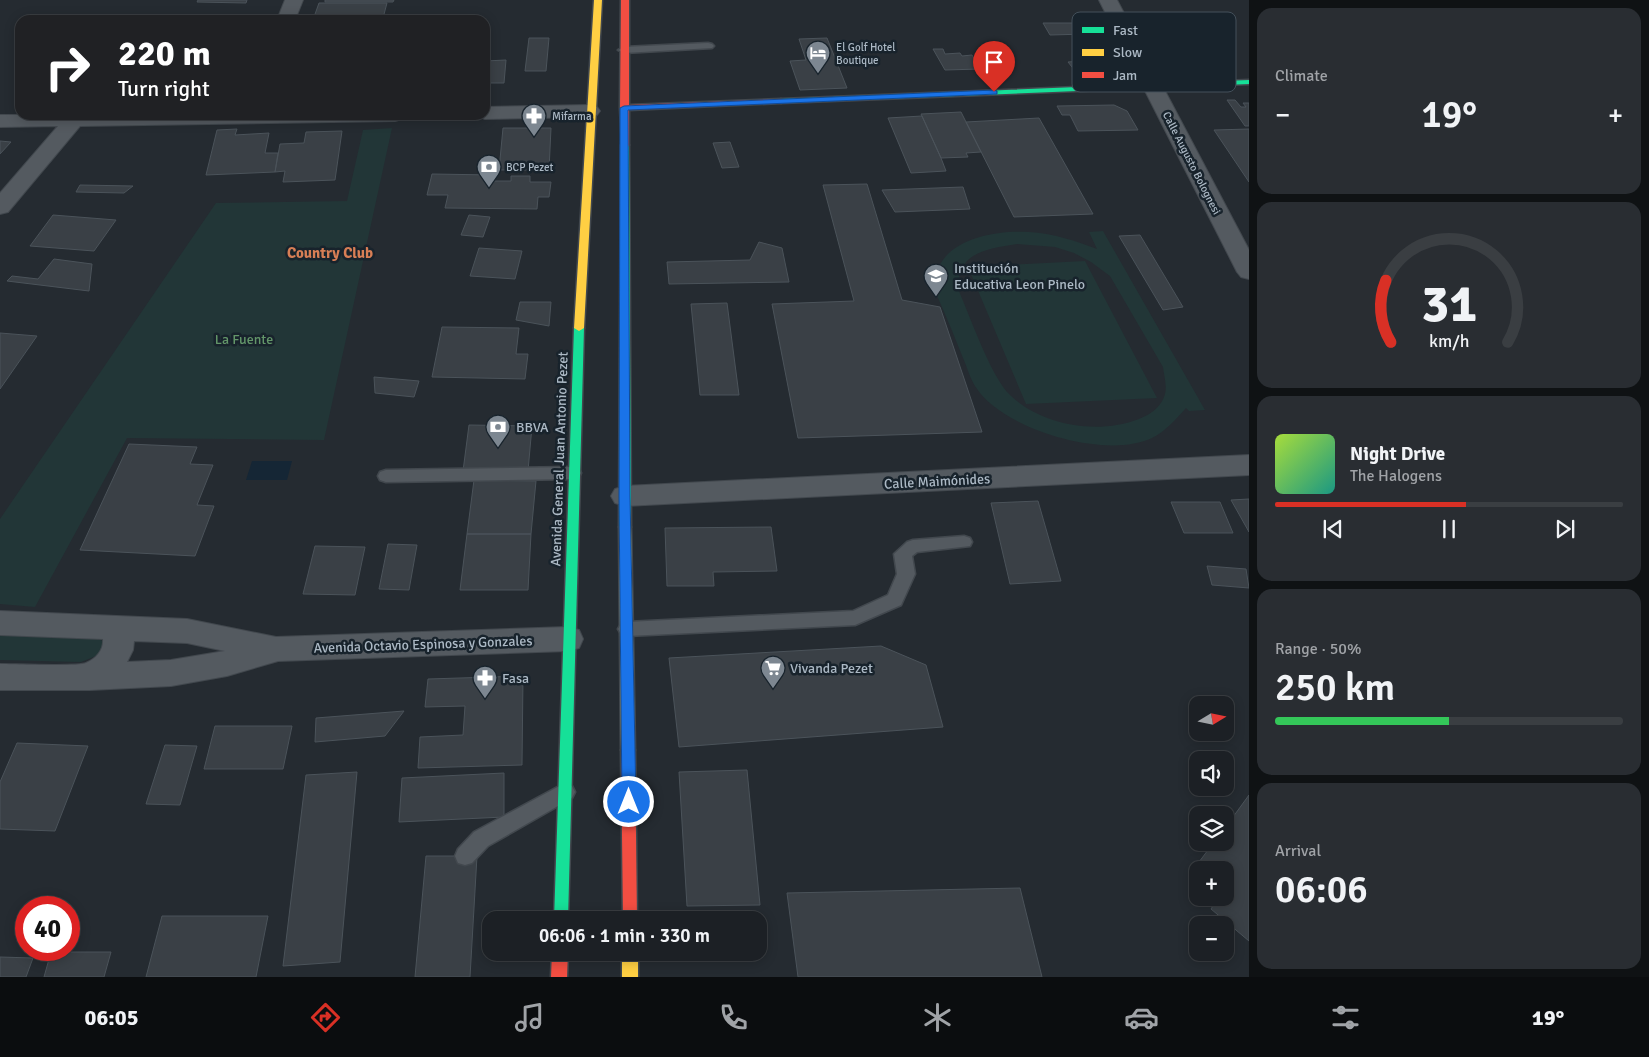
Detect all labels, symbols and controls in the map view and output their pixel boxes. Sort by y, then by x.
legend [1072,12,1236,92]
text: Fast [1113,22,1138,39]
text: 220 m [118,32,211,75]
icon: right [35,35,100,100]
hotel icon: El Golf Hotel Boutique [805,40,831,74]
place label: El Golf Hotel Boutique [836,41,895,67]
pin [973,41,1015,92]
text: Slow [1113,44,1142,61]
icon: arrive [980,48,1008,76]
text: Climate [1275,66,1328,86]
text: Jam [1113,67,1137,84]
text: Turn right [118,75,210,102]
text: 19° [1421,91,1477,138]
text: − [1275,98,1290,132]
text: + [1608,98,1623,132]
pharmacy icon: Mifarma [521,103,547,137]
place label: Mifarma [552,110,592,123]
street label: Calle Augusto Bolognesi [1160,110,1223,217]
bank icon: BCP Pezet [476,154,502,188]
place label: BCP Pezet [506,161,554,174]
district label: Country Club [287,244,373,262]
place label: Institución Educativa Leon Pinelo [954,260,1085,293]
school or university icon: Institución Educativa Leon Pinelo [923,263,949,297]
text: 31 [1421,272,1477,336]
text: km/h [1429,330,1469,352]
park label: La Fuente [215,331,273,348]
street label: Avenida General Juan Antonio Pezet [547,351,572,567]
bank icon: BBVA [485,414,511,448]
place label: BBVA [516,419,549,436]
text: Night Drive [1350,442,1445,466]
text: The Halogens [1350,466,1442,486]
street label: Calle Maimónides [884,470,990,493]
icon: previous [1319,515,1347,543]
icon: pause [1435,515,1463,543]
icon: next [1551,515,1579,543]
street label: Avenida Octavio Espinosa y Gonzales [313,632,533,657]
text: Range · 50% [1275,639,1361,659]
supermarket icon: Vivanda Pezet [760,655,786,689]
place label: Vivanda Pezet [790,660,873,677]
text: 250 km [1275,664,1395,711]
pharmacy icon: Fasa [472,665,498,699]
place label: Fasa [502,670,529,687]
north arrow [1189,696,1234,741]
map controls [1189,696,1234,961]
button: sound [1189,751,1234,796]
position arrow [602,775,654,827]
button: layers [1189,806,1234,851]
text: Arrival [1275,841,1321,861]
button: + [1189,861,1234,906]
text: 06:06 [1275,866,1368,913]
speed limit sign: 40 [15,896,80,961]
button: − [1189,916,1234,961]
text: 06:06 · 1 min · 330 m [539,924,710,948]
icon: directions [308,1000,343,1035]
icon: music [512,1000,547,1035]
icon: phone [716,1000,751,1035]
icon: climate [920,1000,955,1035]
icon: car [1124,1000,1159,1035]
icon: filters [1328,1000,1363,1035]
text: 06:05 [85,1004,139,1031]
text: 19° [1532,1004,1564,1031]

